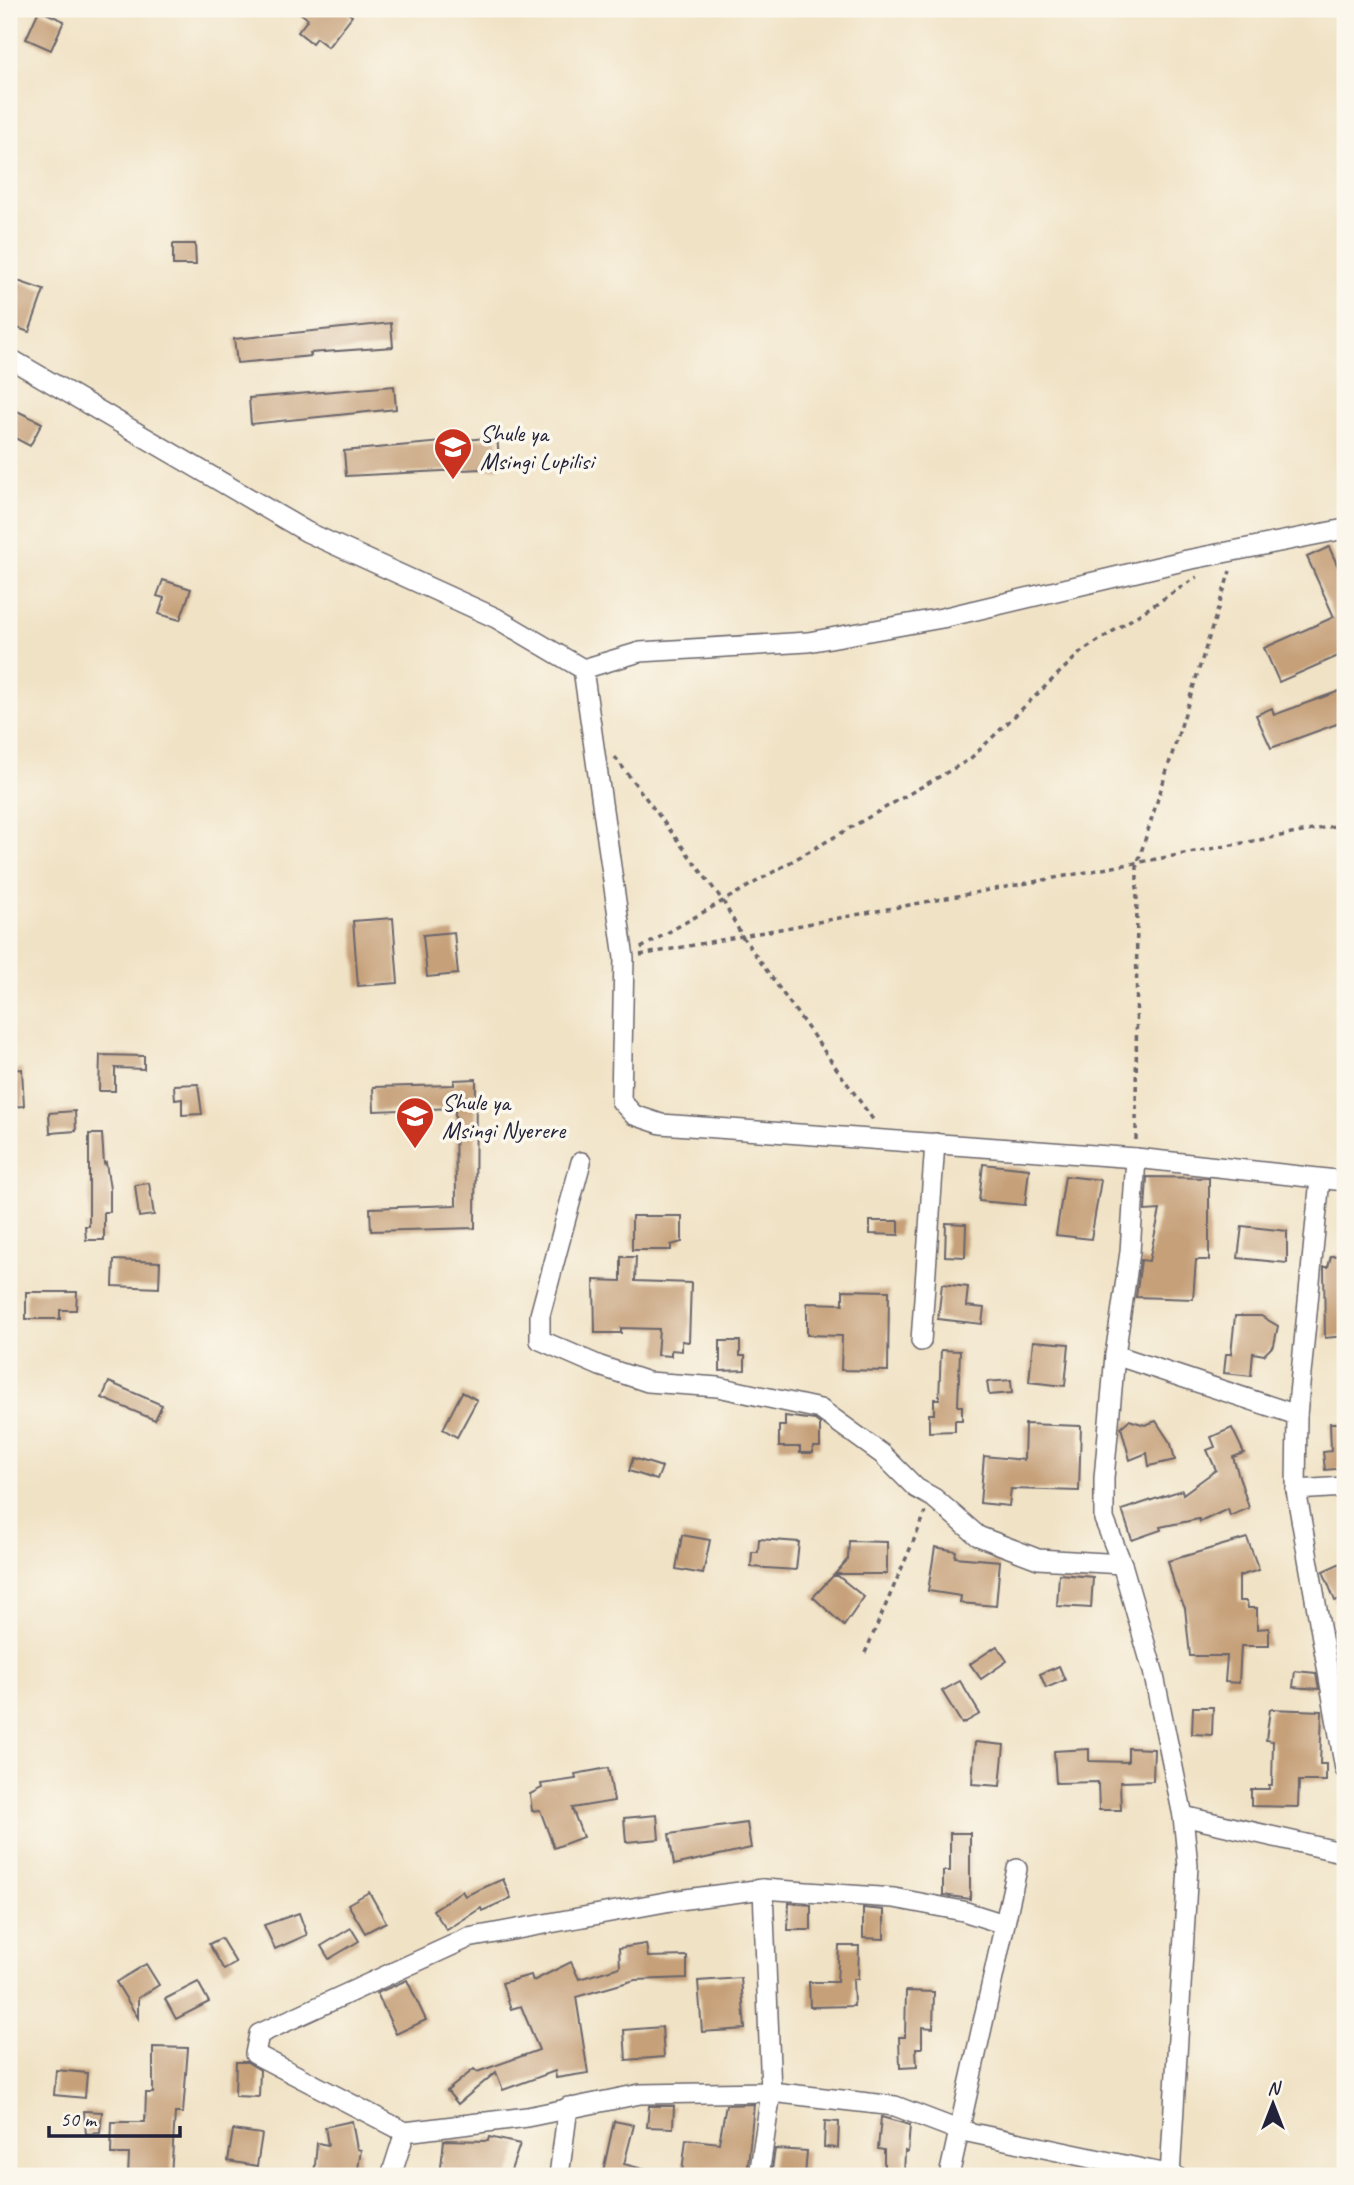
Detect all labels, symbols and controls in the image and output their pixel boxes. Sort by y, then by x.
place label: Shule ya Msingi Lupilisi [480,418,597,476]
school or university icon: Shule ya Msingi Lupilisi [432,426,474,481]
place label: Shule ya Msingi Nyerere [442,1087,567,1145]
school or university icon: Shule ya Msingi Nyerere [394,1095,436,1150]
north arrow [1238,2070,1308,2140]
text: N [1267,2076,1282,2100]
scale bar [49,2094,180,2138]
text: 50 m [60,2106,98,2132]

